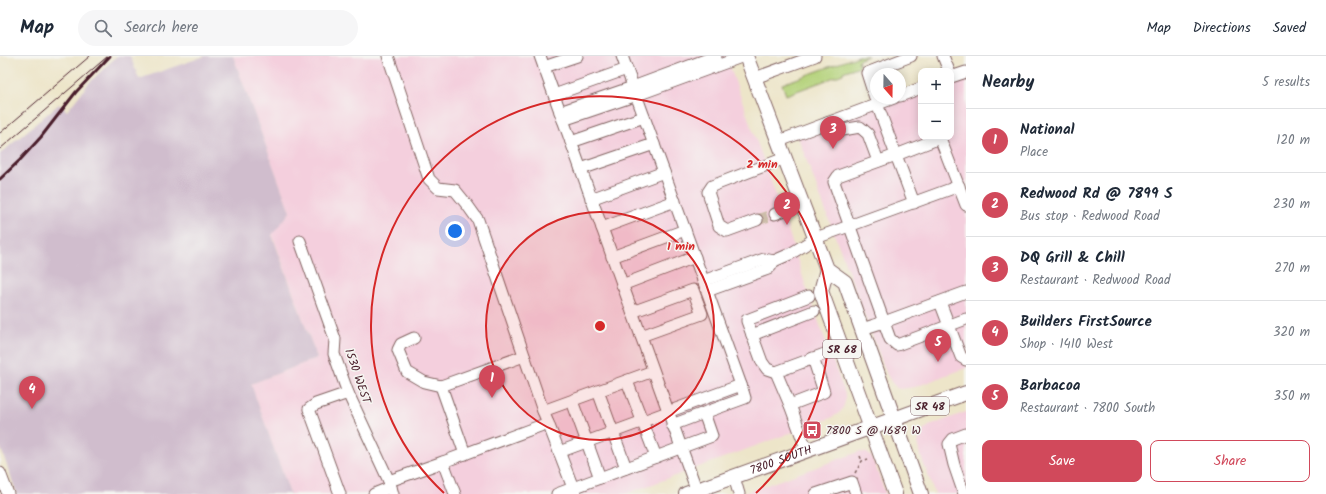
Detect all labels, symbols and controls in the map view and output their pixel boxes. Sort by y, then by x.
search box [78,10,358,46]
text: Map [20,13,54,43]
text: Search here [124,16,198,40]
icon: search [92,17,114,39]
text: Map [1146,17,1171,39]
text: Directions [1193,17,1251,39]
text: Saved [1273,17,1306,39]
north arrow [870,68,906,104]
map controls [918,68,954,140]
button: + [918,68,954,104]
text: Nearby [982,69,1034,96]
text: 5 results [1262,72,1310,93]
button: − [918,104,954,140]
pin: 3 [820,116,846,149]
text: National [1020,118,1075,142]
text: 1 [993,130,997,151]
text: 120 m [1276,130,1310,151]
text: Place [1020,142,1048,163]
text: 2 min [746,155,778,174]
text: Redwood Rd @ 7899 S [1020,182,1173,206]
pin: 2 [774,192,800,225]
text: 2 [991,194,999,215]
text: 230 m [1273,194,1310,215]
text: Bus stop · Redwood Road [1020,206,1160,227]
your location [445,221,465,241]
text: 1 min [667,237,695,256]
text: DQ Grill & Chill [1020,246,1125,270]
text: 3 [991,258,999,279]
text: 270 m [1274,258,1310,279]
text: Restaurant · Redwood Road [1020,270,1170,291]
text: Builders FirstSource [1020,310,1152,334]
centre of rings [593,319,607,333]
text: 4 [991,322,999,343]
text: 320 m [1273,322,1310,343]
pin: 5 [925,329,951,362]
text: Shop · 1410 West [1020,334,1113,355]
road number: SR 68 [823,340,861,358]
street label: 1530 WEST [339,346,376,408]
pin: 1 [479,365,505,398]
text: Barbacoa [1020,374,1080,398]
pin: 4 [19,376,45,409]
text: 5 [992,386,998,407]
text: 350 m [1274,386,1310,407]
road number: SR 48 [911,397,949,415]
text: Restaurant · 7800 South [1020,398,1155,419]
bus stop icon: 7800 S @ 1689 W [801,419,823,441]
place label: 7800 S @ 1689 W [826,421,921,440]
street label: 7800 SOUTH [747,440,815,480]
button: Save [982,440,1142,482]
button: Share [1150,440,1310,482]

